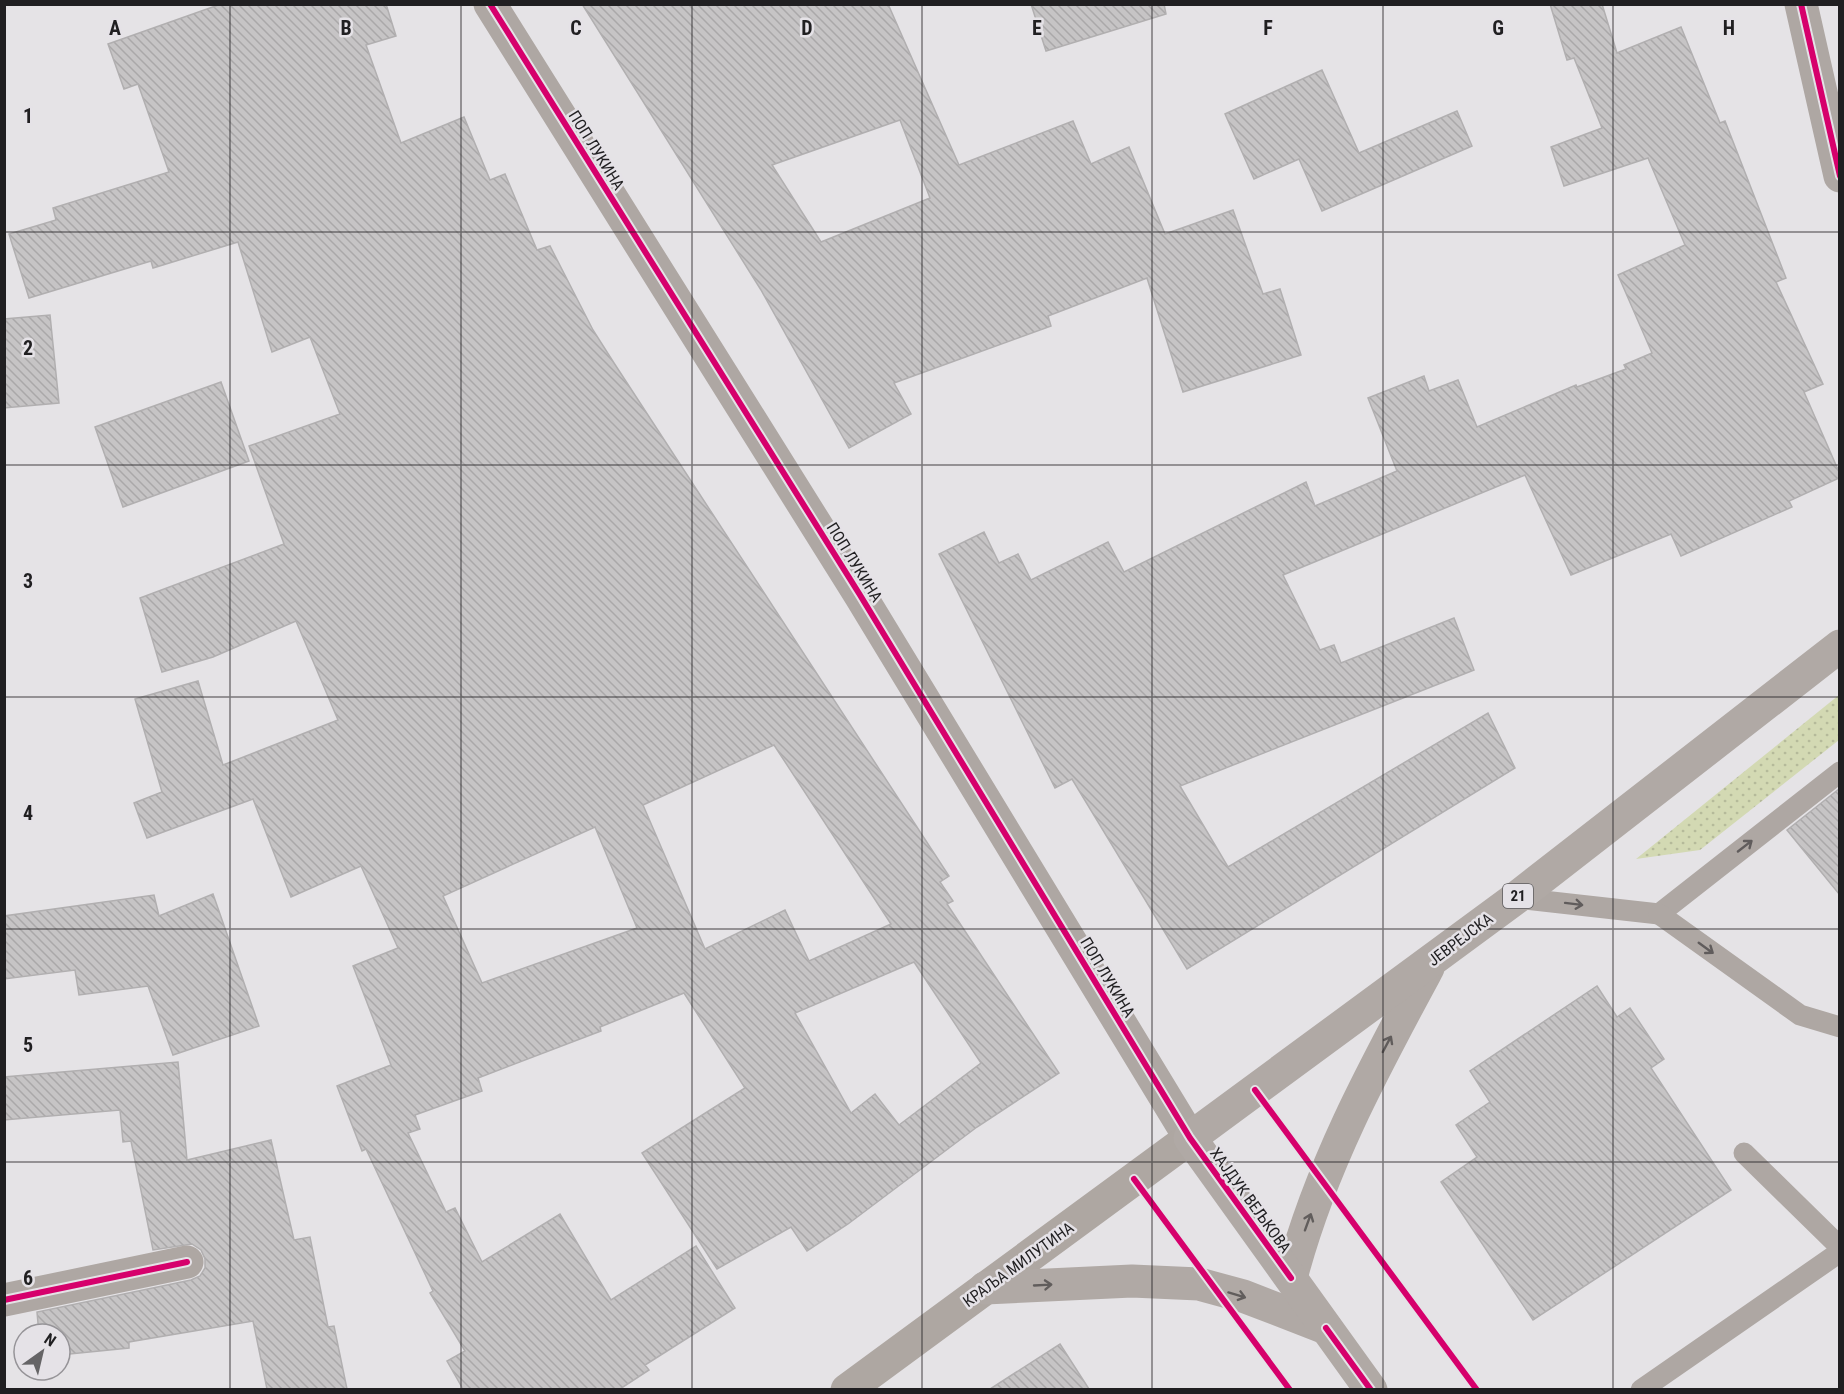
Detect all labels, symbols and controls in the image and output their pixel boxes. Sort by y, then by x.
text: A [109,16,121,40]
text: B [340,16,352,40]
text: C [570,16,582,40]
text: D [801,16,813,40]
text: E [1032,16,1042,40]
text: F [1263,16,1273,40]
text: G [1492,16,1504,40]
text: H [1723,16,1735,40]
text: 1 [23,104,33,128]
street label: ПОП ЛУКИНА [565,107,628,193]
text: 2 [23,336,33,360]
street label: ПОП ЛУКИНА [823,519,886,605]
text: 3 [23,569,33,593]
text: 4 [23,801,33,825]
one-way arrow [1737,839,1753,852]
road number: 21 [1503,884,1533,908]
one-way arrow [1564,899,1584,910]
street label: ЈЕВРЕЈСКА [1424,909,1496,970]
street label: ПОП ЛУКИНА [1076,934,1139,1021]
one-way arrow [1698,942,1714,954]
text: 5 [23,1033,33,1057]
one-way arrow [1381,1036,1393,1053]
street label: ХАЈДУК ВЕЉКОВА [1206,1144,1295,1257]
one-way arrow [1303,1213,1314,1232]
street label: КРАЉА МИЛУТИНА [959,1218,1077,1311]
text: 6 [23,1266,33,1290]
one-way arrow [1033,1279,1053,1290]
one-way arrow [1227,1290,1246,1301]
north arrow [12,1322,72,1382]
text: N [41,1329,59,1351]

